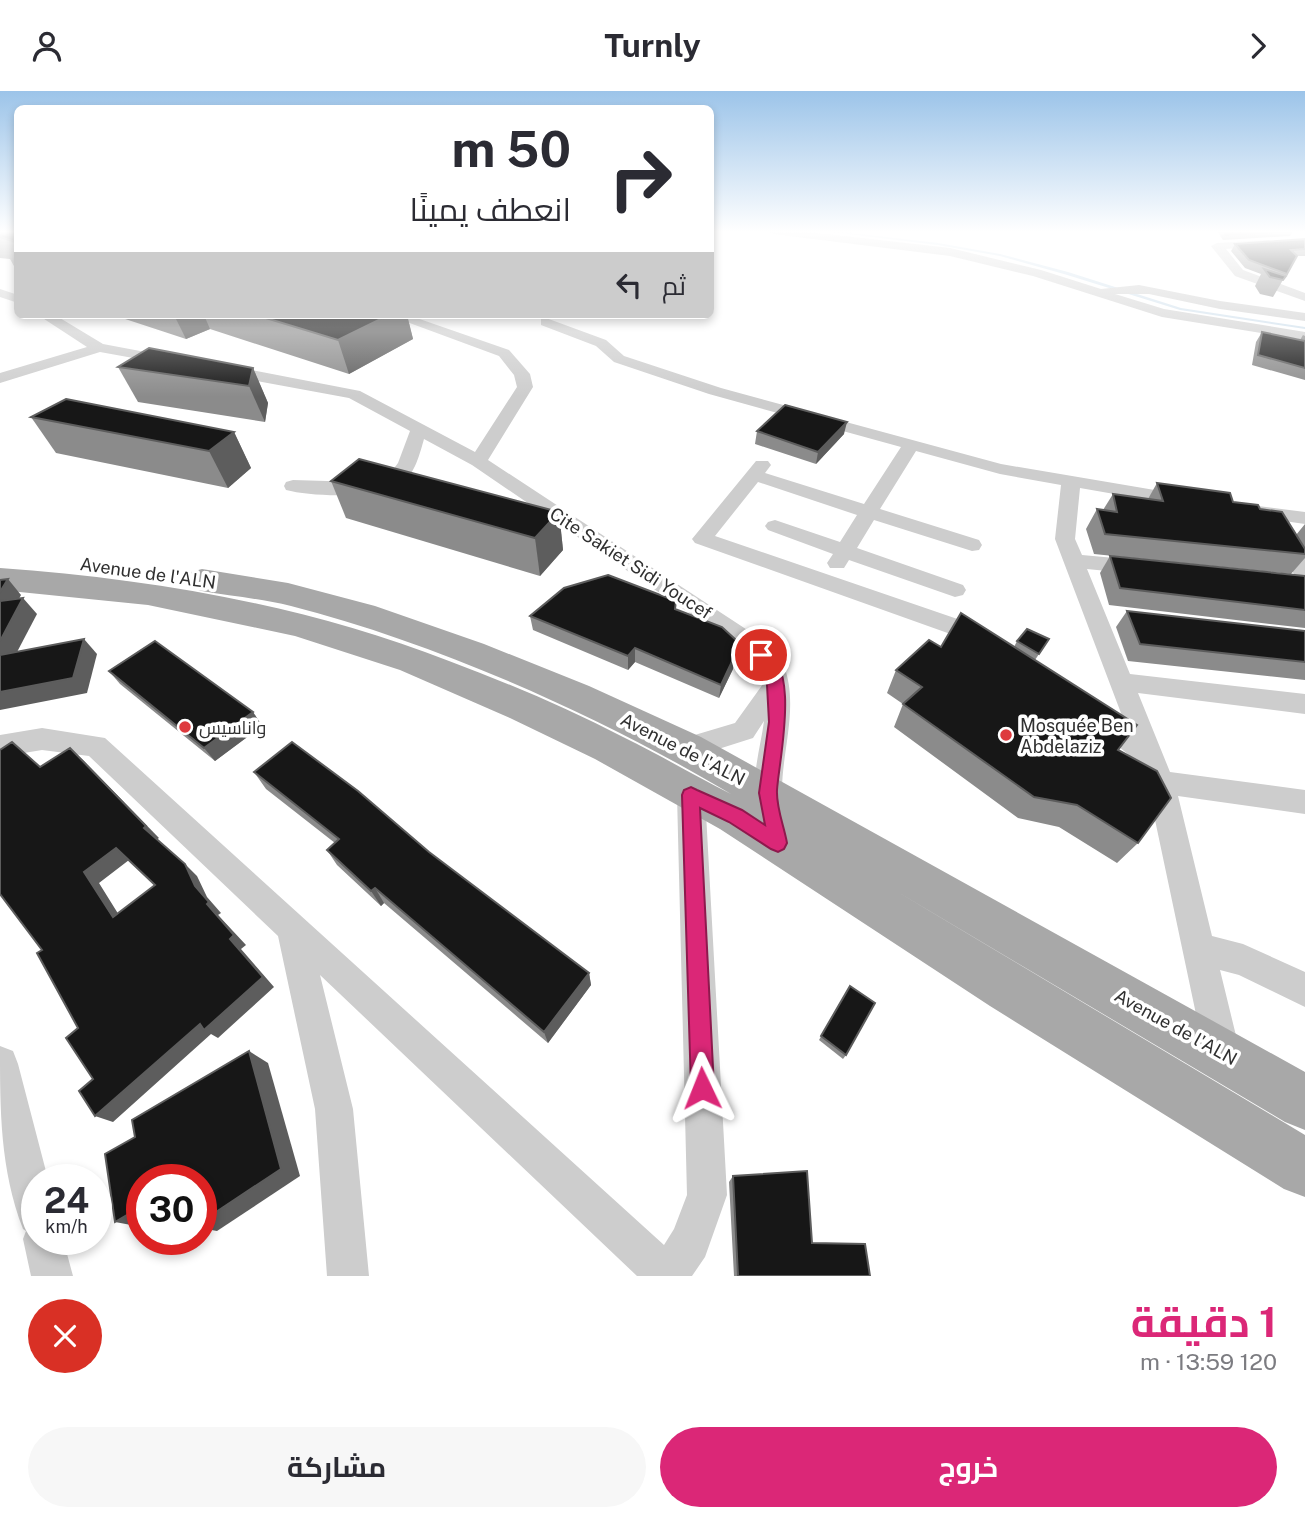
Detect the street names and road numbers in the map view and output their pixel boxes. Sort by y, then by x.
street label: Cite Sakiet Sidi Youcef [546,503,716,623]
street label: Avenue de l'ALN [79,553,217,593]
street label: Avenue de l'ALN [617,709,749,789]
street label: Avenue de l'ALN [1111,985,1241,1069]

